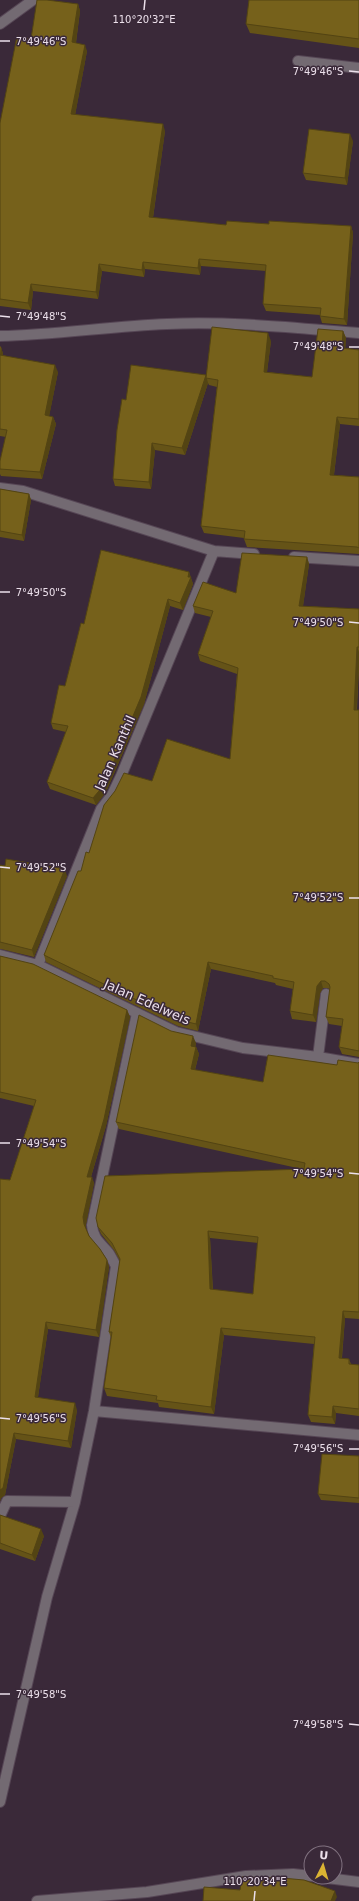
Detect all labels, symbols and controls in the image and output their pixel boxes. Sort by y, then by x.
text: 110°20'32"E [112,14,176,25]
text: 7°49'46"S [16,36,66,47]
text: 7°49'46"S [293,66,343,77]
text: 7°49'48"S [16,311,66,322]
text: 7°49'48"S [293,341,343,352]
text: 7°49'50"S [16,587,66,598]
text: 7°49'50"S [293,617,343,628]
street label: Jalan Kanthil [91,713,138,794]
text: 7°49'52"S [16,862,66,873]
text: 7°49'52"S [293,892,343,903]
street label: Jalan Edelweis [101,976,193,1028]
text: 7°49'54"S [16,1138,66,1149]
text: 7°49'54"S [293,1168,343,1179]
text: 7°49'56"S [16,1413,66,1424]
text: 7°49'56"S [293,1443,343,1454]
text: 7°49'58"S [16,1689,66,1700]
text: 7°49'58"S [293,1719,343,1730]
north arrow [303,1845,343,1885]
text: U [319,1849,329,1862]
text: 110°20'34"E [223,1876,287,1887]

